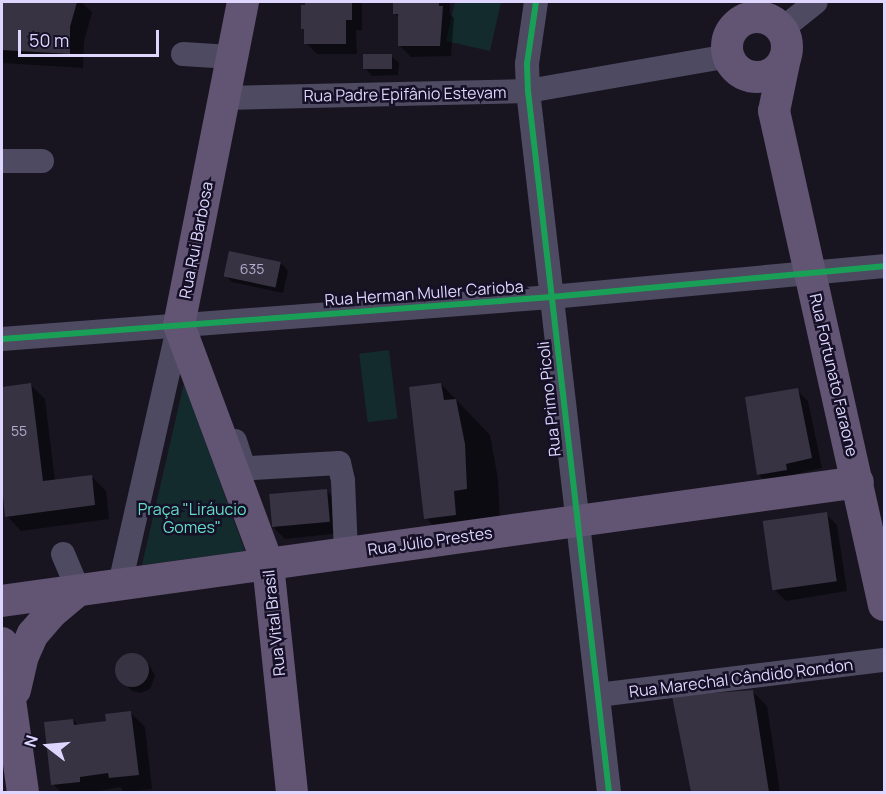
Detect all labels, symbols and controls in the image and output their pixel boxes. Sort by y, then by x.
scale bar [21,18,162,56]
text: 50 m [29,28,69,52]
street label: Rua Padre Epifânio Estevam [303,83,507,105]
street label: Rua Rui Barbosa [175,180,217,300]
house number: 635 [240,261,264,277]
street label: Rua Herman Muller Carioba [324,276,524,310]
street label: Rua Fortunato Faraone [806,291,862,459]
street label: Rua Primo Picoli [533,340,565,458]
house number: 55 [11,423,27,439]
park label: Praça "Liráucio Gomes" [138,499,246,537]
street label: Rua Júlio Prestes [366,523,494,559]
street label: Rua Vital Brasil [259,569,289,677]
street label: Rua Marechal Cândido Rondon [628,655,854,701]
north arrow [18,716,78,776]
text: N [19,732,43,750]

